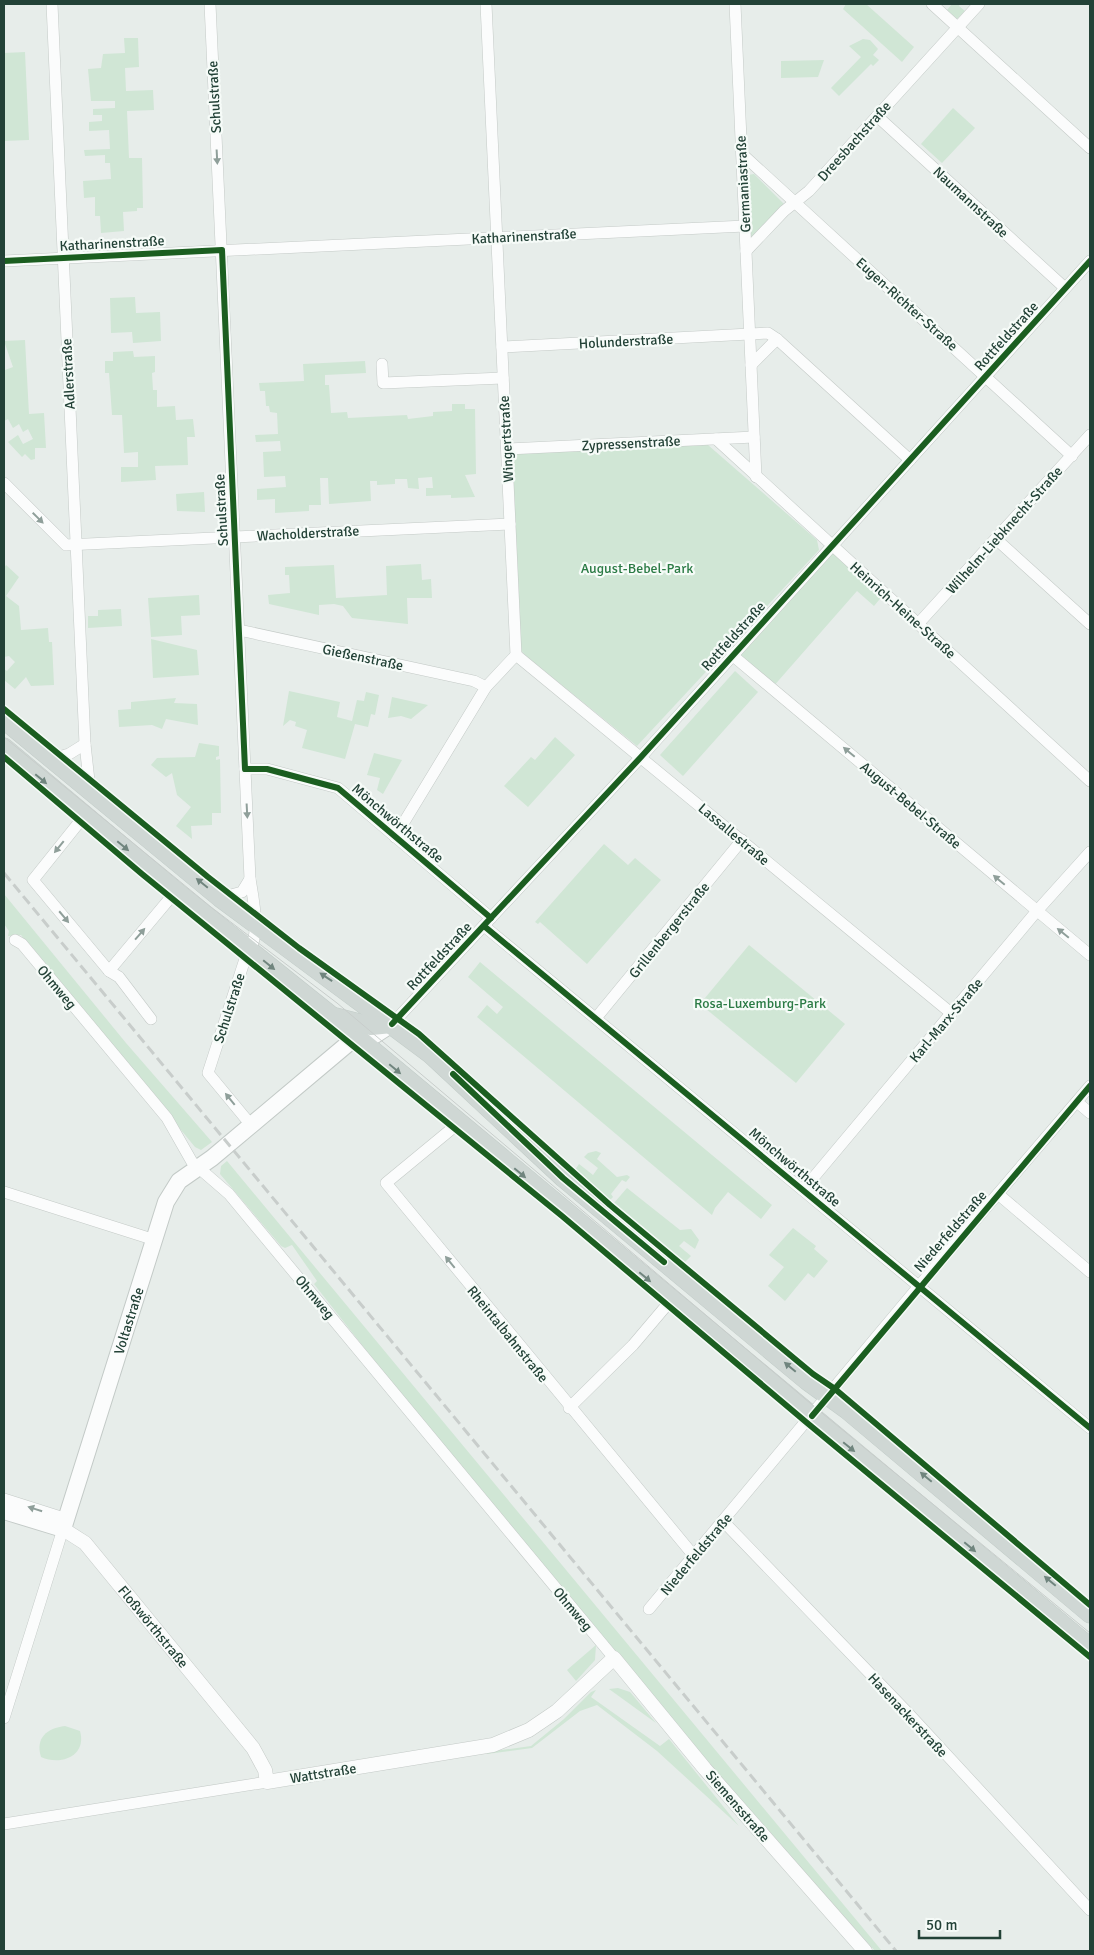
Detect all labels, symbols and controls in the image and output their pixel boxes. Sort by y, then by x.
street label: Schulstraße [204,60,225,134]
street label: Dreesbachstraße [814,98,895,185]
street label: Germaniastraße [732,135,755,233]
one-way arrow [214,150,222,166]
street label: Naumannstraße [929,163,1012,242]
street label: Katharinenstraße [471,225,577,248]
street label: Katharinenstraße [59,232,165,255]
street label: Eugen-Richter-Straße [852,254,961,355]
street label: Rottfeldstraße [971,298,1042,374]
street label: Holunderstraße [578,331,674,352]
street label: Adlerstraße [58,338,79,410]
street label: Wingertstraße [496,395,517,483]
street label: Zypressenstraße [581,432,681,455]
street label: Wilhelm-Liebknecht-Straße [942,463,1066,598]
street label: Schulstraße [211,473,232,547]
one-way arrow [32,512,44,524]
street label: Wacholderstraße [256,522,360,545]
street label: Heinrich-Heine-Straße [846,558,959,662]
park label: August-Bebel-Park [581,560,693,577]
street label: Rottfeldstraße [698,598,769,674]
street label: Gießenstraße [321,641,405,674]
one-way arrow [842,747,855,758]
street label: August-Bebel-Straße [857,758,965,853]
one-way arrow [34,773,47,784]
street label: Mönchwörthstraße [348,780,447,867]
street label: Lassallestraße [695,800,773,869]
one-way arrow [243,803,251,819]
one-way arrow [53,841,64,854]
one-way arrow [116,841,129,852]
one-way arrow [994,874,1006,886]
one-way arrow [196,878,209,889]
street label: Grillenbergerstraße [625,879,713,982]
one-way arrow [58,911,69,923]
street label: Rottfeldstraße [403,919,475,994]
one-way arrow [135,928,146,941]
one-way arrow [1057,928,1070,939]
one-way arrow [262,959,275,970]
street label: Ohmweg [33,962,80,1013]
street label: Schulstraße [210,971,249,1045]
one-way arrow [320,972,333,982]
street label: Karl-Marx-Straße [906,975,987,1066]
park label: Rosa-Luxemburg-Park [694,995,826,1012]
one-way arrow [389,1063,402,1074]
one-way arrow [224,1093,235,1106]
street label: Mönchwörthstraße [745,1124,844,1211]
one-way arrow [514,1167,527,1178]
street label: Niederfeldstraße [910,1187,990,1276]
one-way arrow [444,1256,455,1269]
one-way arrow [639,1271,652,1282]
street label: Ohmweg [291,1272,338,1323]
street label: Rheintalbahnstraße [463,1283,552,1386]
street label: Voltastraße [111,1285,148,1357]
one-way arrow [783,1361,796,1372]
one-way arrow [842,1441,855,1452]
one-way arrow [920,1471,933,1482]
one-way arrow [28,1504,43,1512]
street label: Niederfeldstraße [657,1510,736,1599]
one-way arrow [964,1542,977,1553]
one-way arrow [1044,1576,1057,1587]
street label: Floßwörthstraße [114,1582,192,1671]
street label: Ohmweg [549,1584,596,1635]
street label: Hasenackerstraße [864,1670,951,1761]
street label: Wattstraße [289,1760,358,1787]
street label: Siemensstraße [702,1767,773,1846]
scale bar [919,1908,1000,1940]
text: 50 m [926,1916,957,1934]

